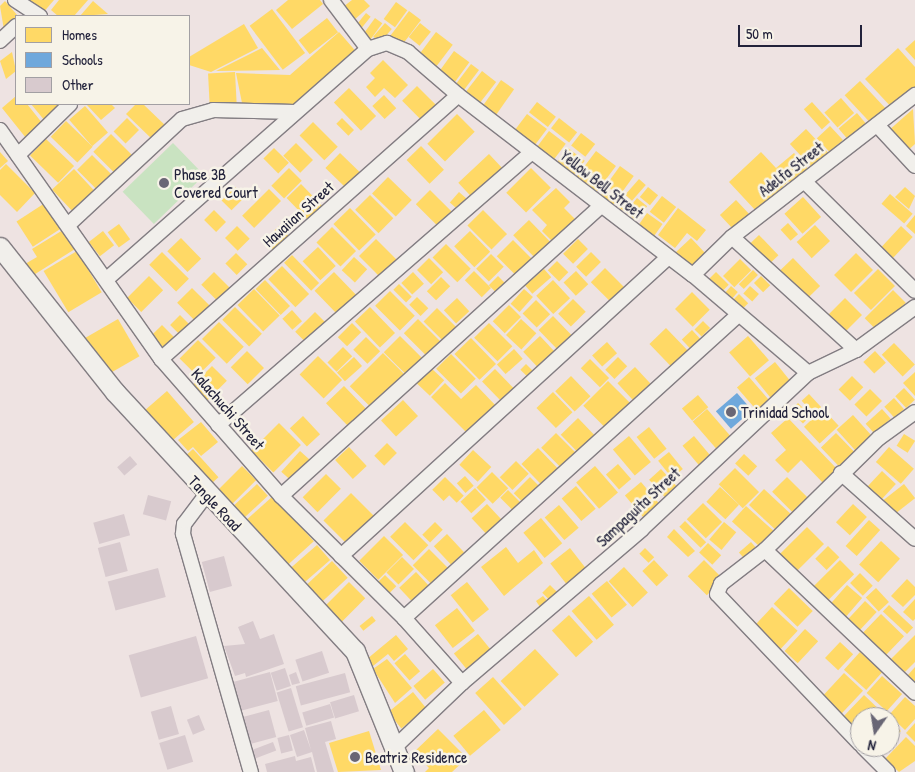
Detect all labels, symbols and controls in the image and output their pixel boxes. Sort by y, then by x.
legend [15,15,190,105]
scale bar [740,15,864,47]
text: 50 m [746,23,773,44]
text: Homes [62,24,97,45]
text: Schools [62,49,103,70]
text: Other [62,74,94,95]
street label: Adelfa Street [755,138,827,200]
street label: Yellow Bell Street [557,146,647,222]
place label: Phase 3B Covered Court [174,164,258,202]
marker: Phase 3B Covered Court [158,177,170,189]
street label: Hawaiian Street [258,177,338,251]
street label: Kalachuchi Street [187,364,269,454]
place label: Trinidad School [741,402,829,422]
marker: Trinidad School [725,406,737,418]
street label: Sampaguita Street [592,463,684,551]
street label: Tangle Road [185,471,245,535]
north arrow [850,707,900,757]
text: N [866,736,878,756]
place label: Beatriz Residence [365,747,467,767]
marker: Beatriz Residence [349,751,361,763]

